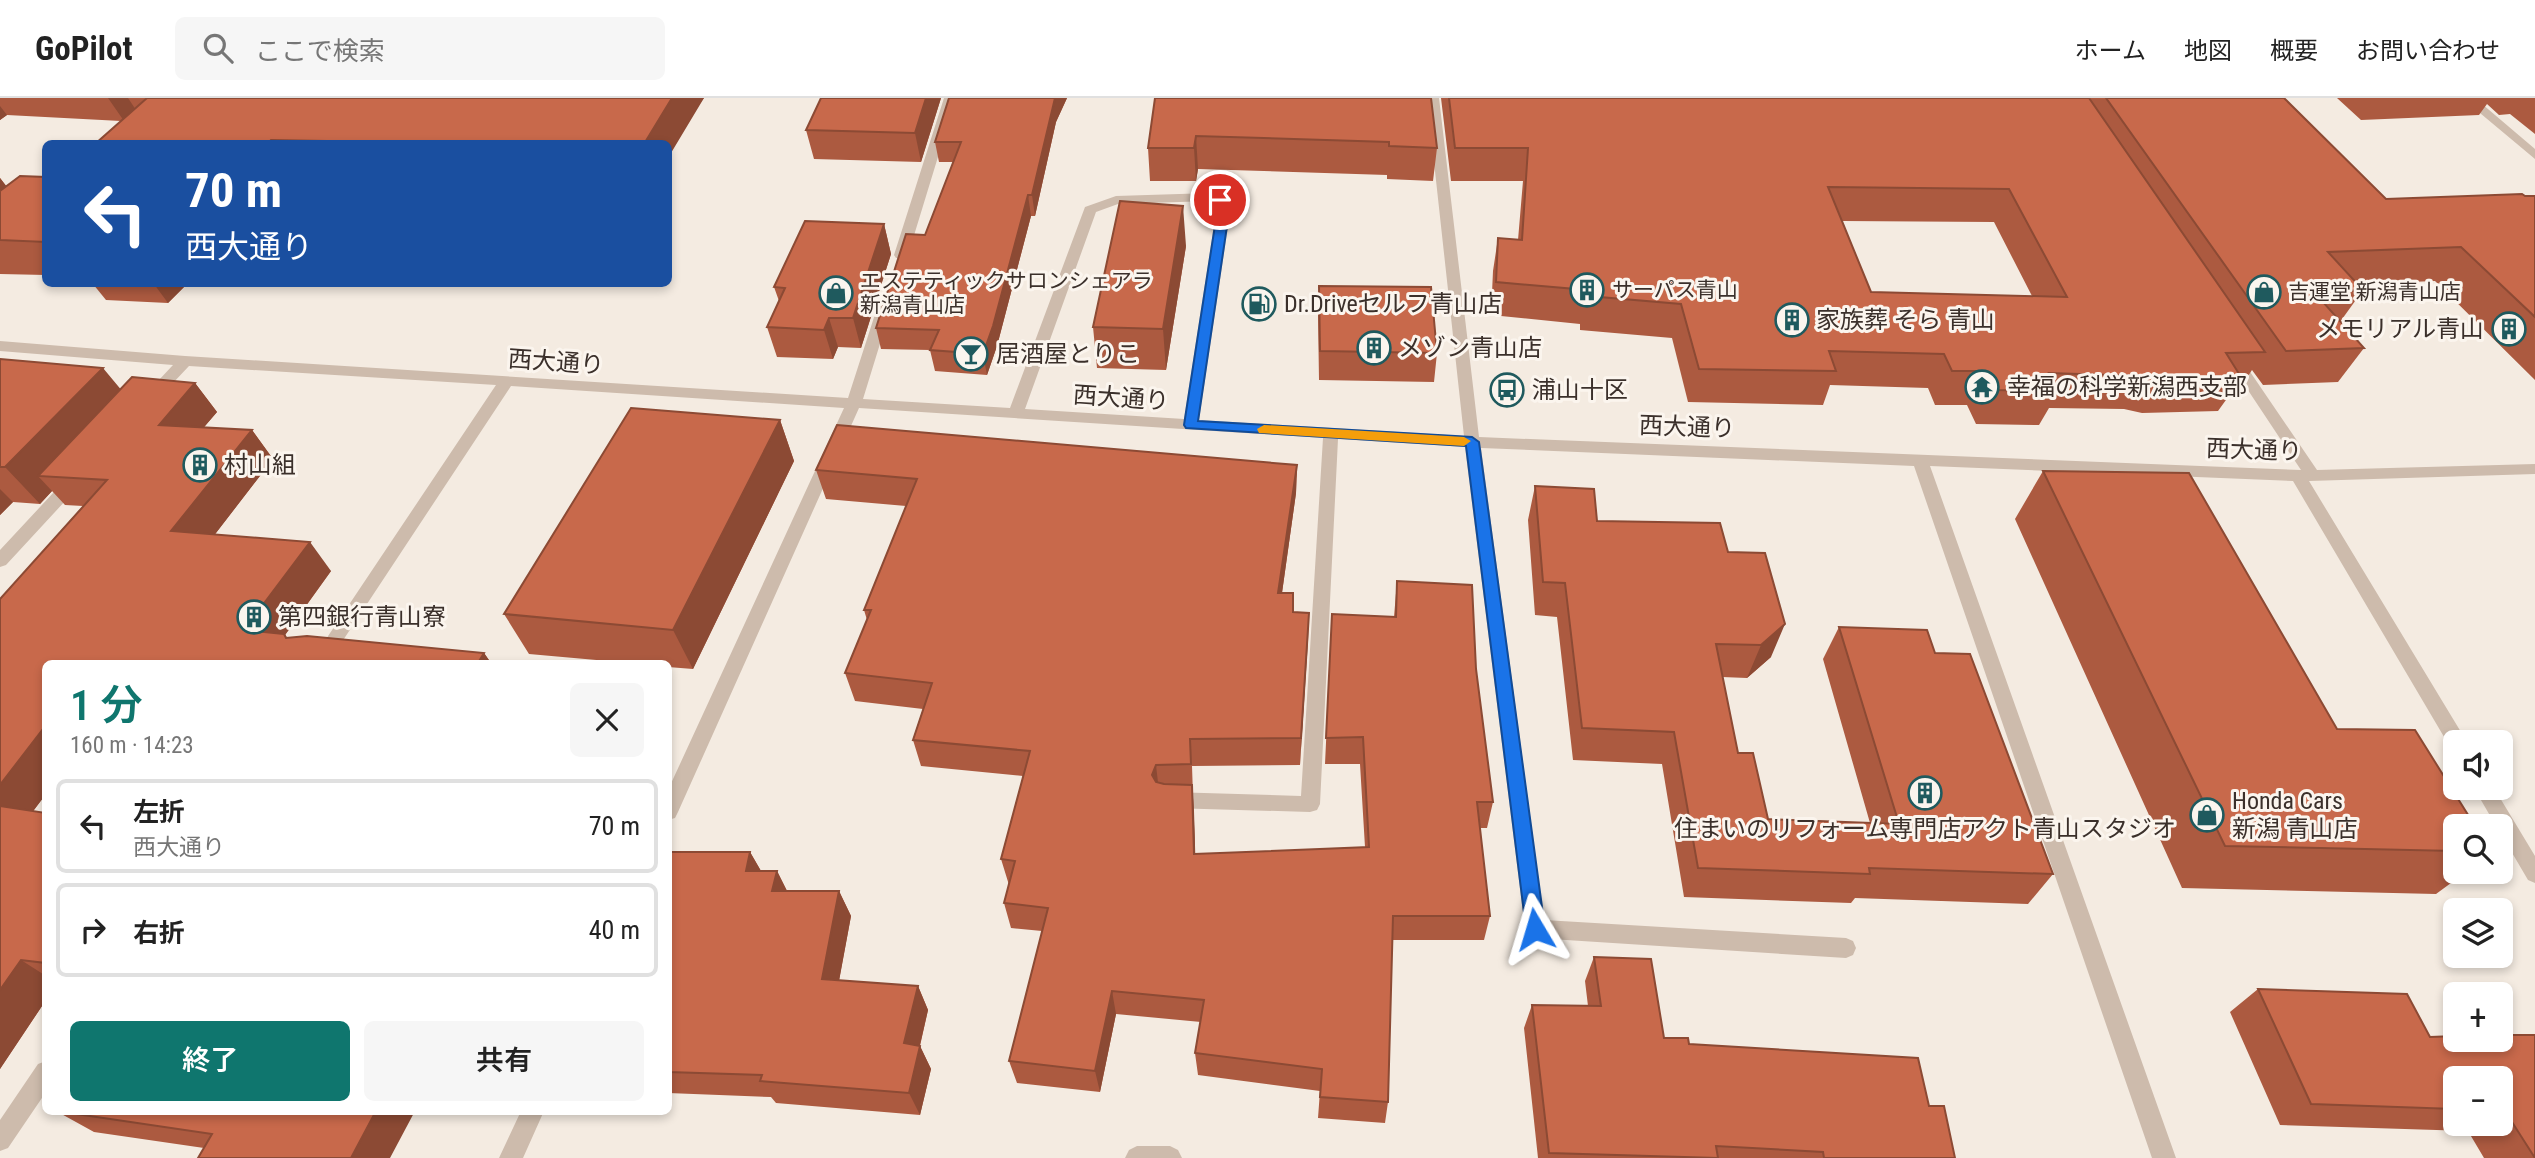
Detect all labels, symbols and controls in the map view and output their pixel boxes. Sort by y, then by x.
search box [175,17,665,80]
text: GoPilot [35,29,133,68]
icon: search [199,29,237,67]
text: ここで検索 [255,36,385,66]
text: ホーム [2075,37,2146,65]
text: 地図 [2184,37,2232,65]
text: 概要 [2270,37,2318,65]
text: お問い合わせ [2356,37,2500,65]
text: 70 m [185,162,282,219]
icon: left [70,168,161,259]
pin [1190,170,1250,230]
icon: arrive [1201,181,1239,219]
text: 西大通り [185,228,313,266]
place label: エステティックサロンシェアラ 新潟青山店 [860,269,1153,317]
building icon: サーパス青山 [1568,271,1606,309]
shop icon: 吉運堂 新潟青山店 [2245,273,2283,311]
shop icon: エステティックサロンシェアラ 新潟青山店 [817,274,855,312]
place label: サーパス青山 [1612,278,1738,302]
place label: 吉運堂 新潟青山店 [2288,280,2461,304]
fuel station icon: Dr.Driveセルフ青山店 [1240,285,1278,323]
place label: Dr.Driveセルフ青山店 [1284,290,1502,318]
building icon: 家族葬 そら 青山 [1773,301,1811,339]
place label: 家族葬 そら 青山 [1816,306,1995,334]
building icon: メモリアル青山 [2490,310,2528,348]
place label: メモリアル青山 [2316,315,2484,343]
building icon: メゾン青山店 [1355,329,1393,367]
place label: メゾン青山店 [1398,334,1542,362]
bar icon: 居酒屋とりこ [952,335,990,373]
place label: 居酒屋とりこ [996,340,1140,368]
street label: 西大通り [507,345,605,379]
temple icon: 幸福の科学新潟西支部 [1963,368,2001,406]
bus stop icon: 浦山十区 [1488,371,1526,409]
place label: 幸福の科学新潟西支部 [2007,373,2247,401]
place label: 浦山十区 [1532,376,1628,404]
street label: 西大通り [1072,381,1170,415]
street label: 西大通り [1639,411,1735,443]
street label: 西大通り [2206,434,2302,466]
building icon: 村山組 [181,446,219,484]
place label: 村山組 [224,451,296,479]
building icon: 第四銀行青山寮 [235,598,273,636]
place label: 第四銀行青山寮 [278,603,446,631]
text: 1 分 [70,681,143,730]
button: close [570,683,644,757]
map controls [2443,730,2513,1136]
button: sound [2443,730,2513,800]
text: 160 m · 14:23 [70,732,194,759]
building icon: 住まいのリフォーム専門店アクト青山スタジオ [1906,774,1944,812]
place label: Honda Cars 新潟 青山店 [2232,787,2358,843]
shop icon: Honda Cars 新潟 青山店 [2188,796,2226,834]
text: 左折 [133,797,185,827]
icon: left [74,807,112,845]
text: 70 m [589,811,640,841]
button: search [2443,814,2513,884]
place label: 住まいのリフォーム専門店アクト青山スタジオ [1674,815,2176,843]
text: 西大通り [133,834,225,861]
position arrow [1498,892,1572,966]
button: layers [2443,898,2513,968]
icon: right [74,911,112,949]
text: 40 m [589,915,640,945]
text: 右折 [133,918,185,948]
button: + [2443,982,2513,1052]
button: 終了 [70,1021,350,1101]
button: 共有 [364,1021,644,1101]
button: − [2443,1066,2513,1136]

